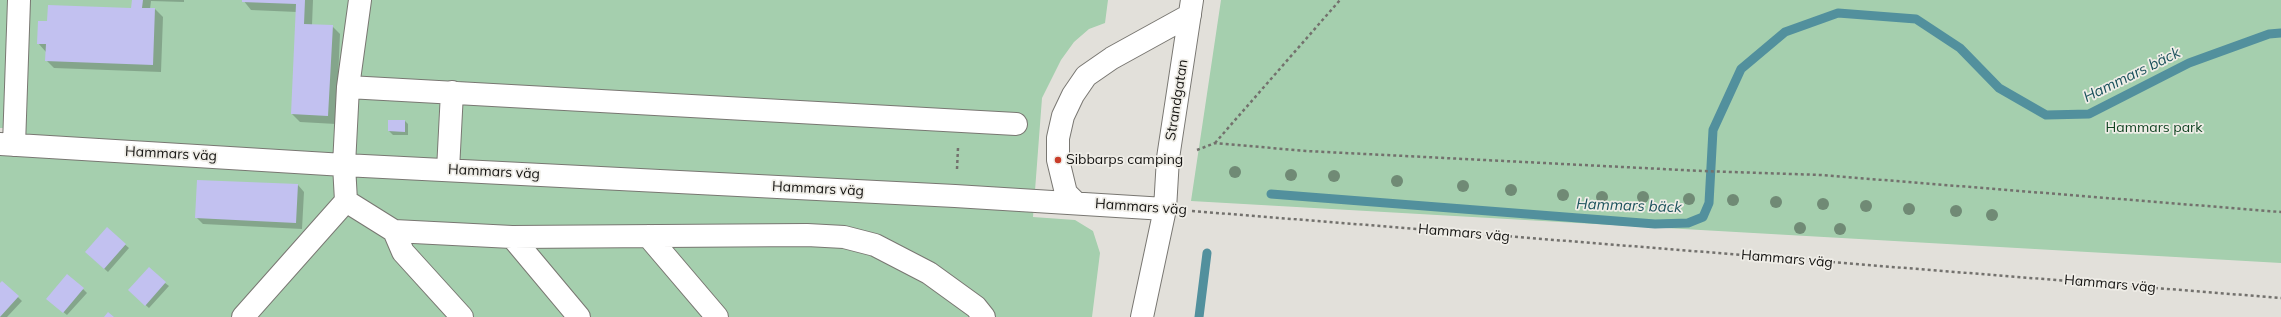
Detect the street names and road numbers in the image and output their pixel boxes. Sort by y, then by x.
street label: Strandgatan [1162,58,1192,142]
street label: Hammars väg [125,143,217,165]
street label: Hammars väg [448,161,540,183]
street label: Hammars väg [772,178,864,200]
street label: Hammars väg [1095,195,1187,219]
street label: Hammars väg [1417,221,1511,245]
street label: Hammars väg [1740,247,1834,271]
street label: Hammars väg [2063,272,2157,296]

